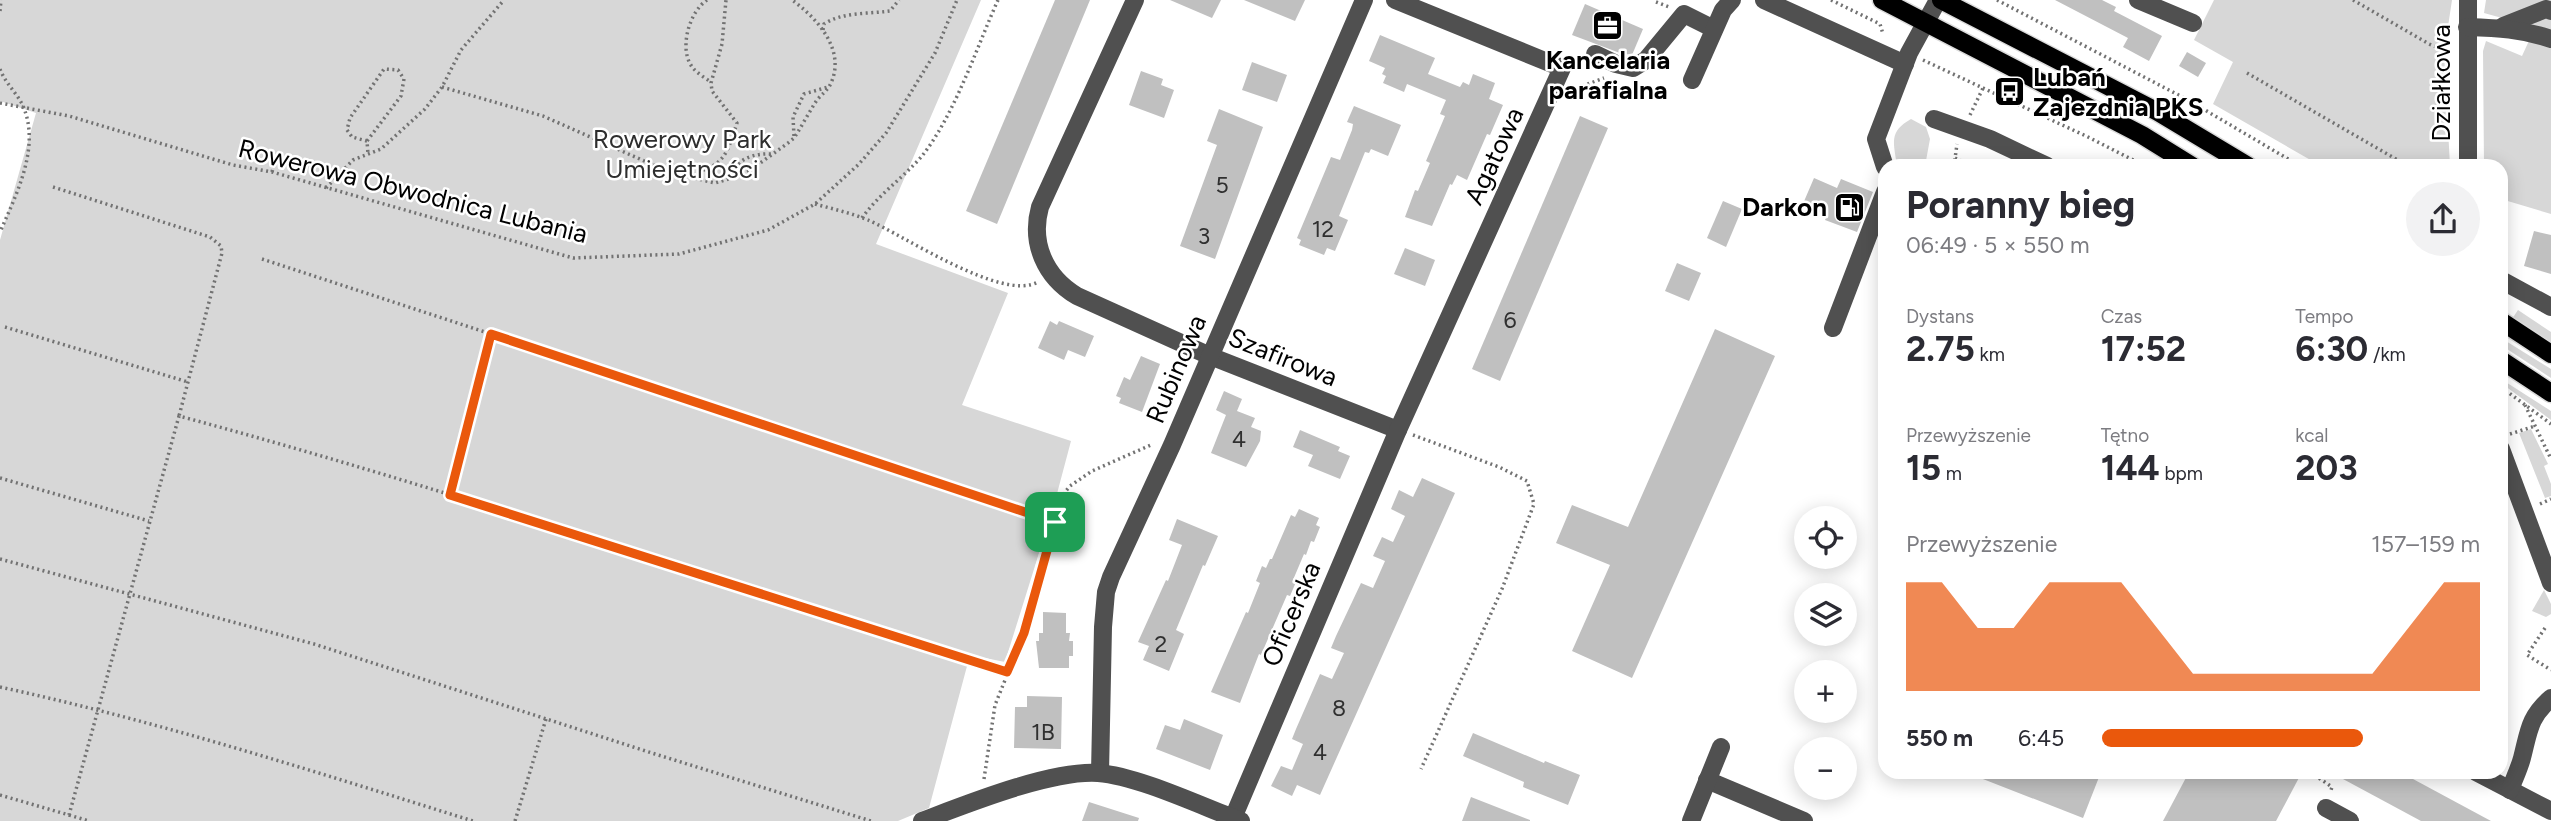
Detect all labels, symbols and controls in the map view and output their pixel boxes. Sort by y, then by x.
office icon: Kancelaria parafialna [1591,8,1625,42]
street label: Działkowa [2425,24,2457,142]
place label: Kancelaria parafialna [1546,44,1670,106]
place label: Lubań Zajezdnia PKS [2033,61,2204,123]
bus stop icon: Lubań Zajezdnia PKS [1993,75,2027,109]
street label: Agatowa [1458,102,1530,210]
park label: Rowerowy Park Umiejętności [593,123,772,185]
street label: Rowerowa Obwodnica Lubania [235,132,591,250]
house number: 5 [1215,171,1229,199]
text: Poranny bieg [1906,182,2135,228]
button: share [2406,182,2480,256]
fuel station icon: Darkon [1833,190,1867,224]
place label: Darkon [1742,191,1827,223]
house number: 12 [1312,215,1334,243]
house number: 3 [1198,222,1210,250]
text: 06:49 · 5 × 550 m [1906,231,2089,259]
text: Dystans [1906,305,1974,328]
text: Czas [2101,305,2142,328]
text: Tempo [2295,305,2353,328]
house number: 6 [1503,306,1517,334]
street label: Rubinowa [1139,310,1213,428]
street label: Szafirowa [1224,321,1342,393]
text: 2.75 [1906,328,1975,370]
text: 17:52 [2101,328,2186,370]
text: 6:30 [2295,328,2368,370]
text: km [1975,343,2005,366]
text: /km [2368,343,2406,366]
text: Przewyższenie [1906,424,2031,447]
text: Tętno [2101,424,2149,447]
text: kcal [2295,424,2329,447]
house number: 4 [1232,425,1246,453]
text: 15 [1906,447,1941,489]
text: 144 [2101,447,2160,489]
text: 203 [2295,447,2358,489]
text: m [1941,462,1962,485]
text: bpm [2160,462,2203,485]
pin [1025,492,1085,552]
icon: arrive [1036,503,1074,541]
map controls [1794,506,1857,800]
button: locate [1794,506,1857,569]
text: Przewyższenie [1906,530,2057,558]
text: 157–159 m [2371,530,2480,558]
street label: Oficerska [1255,557,1327,671]
button: layers [1794,583,1857,646]
house number: 2 [1155,630,1167,658]
button: + [1794,660,1857,723]
house number: 8 [1332,694,1346,722]
house number: 1B [1031,718,1055,746]
text: 550 m [1906,724,1973,752]
text: 6:45 [2018,724,2064,752]
button: − [1794,737,1857,800]
house number: 4 [1313,738,1327,766]

